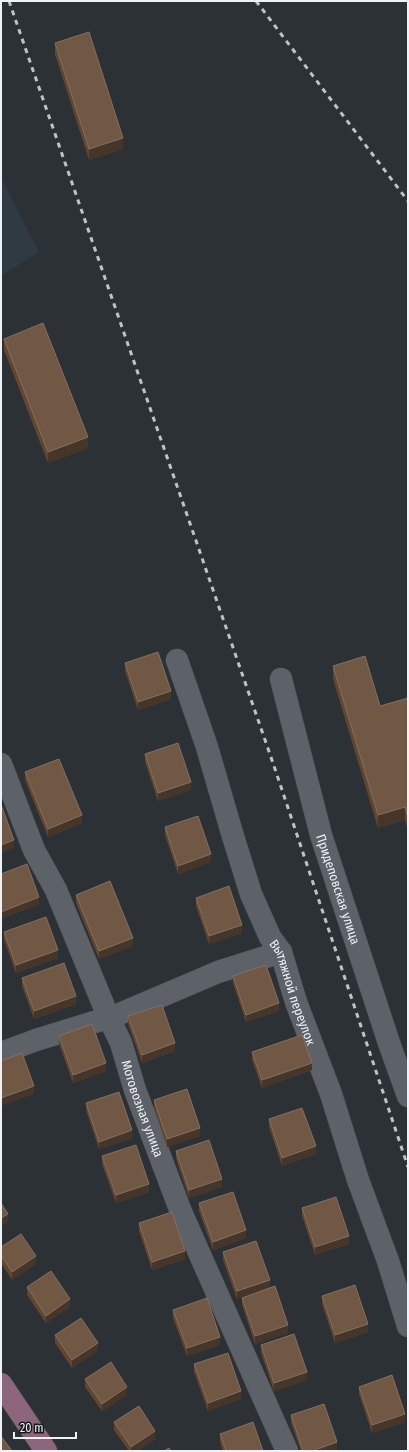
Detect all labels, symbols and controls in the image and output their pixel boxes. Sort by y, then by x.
street label: Придеповская улица [313,832,363,946]
street label: Вытяжной переулок [266,937,319,1047]
street label: Мотовозная улица [118,1058,167,1159]
scale bar [14,1414,76,1440]
text: 20 m [20,1421,44,1435]

